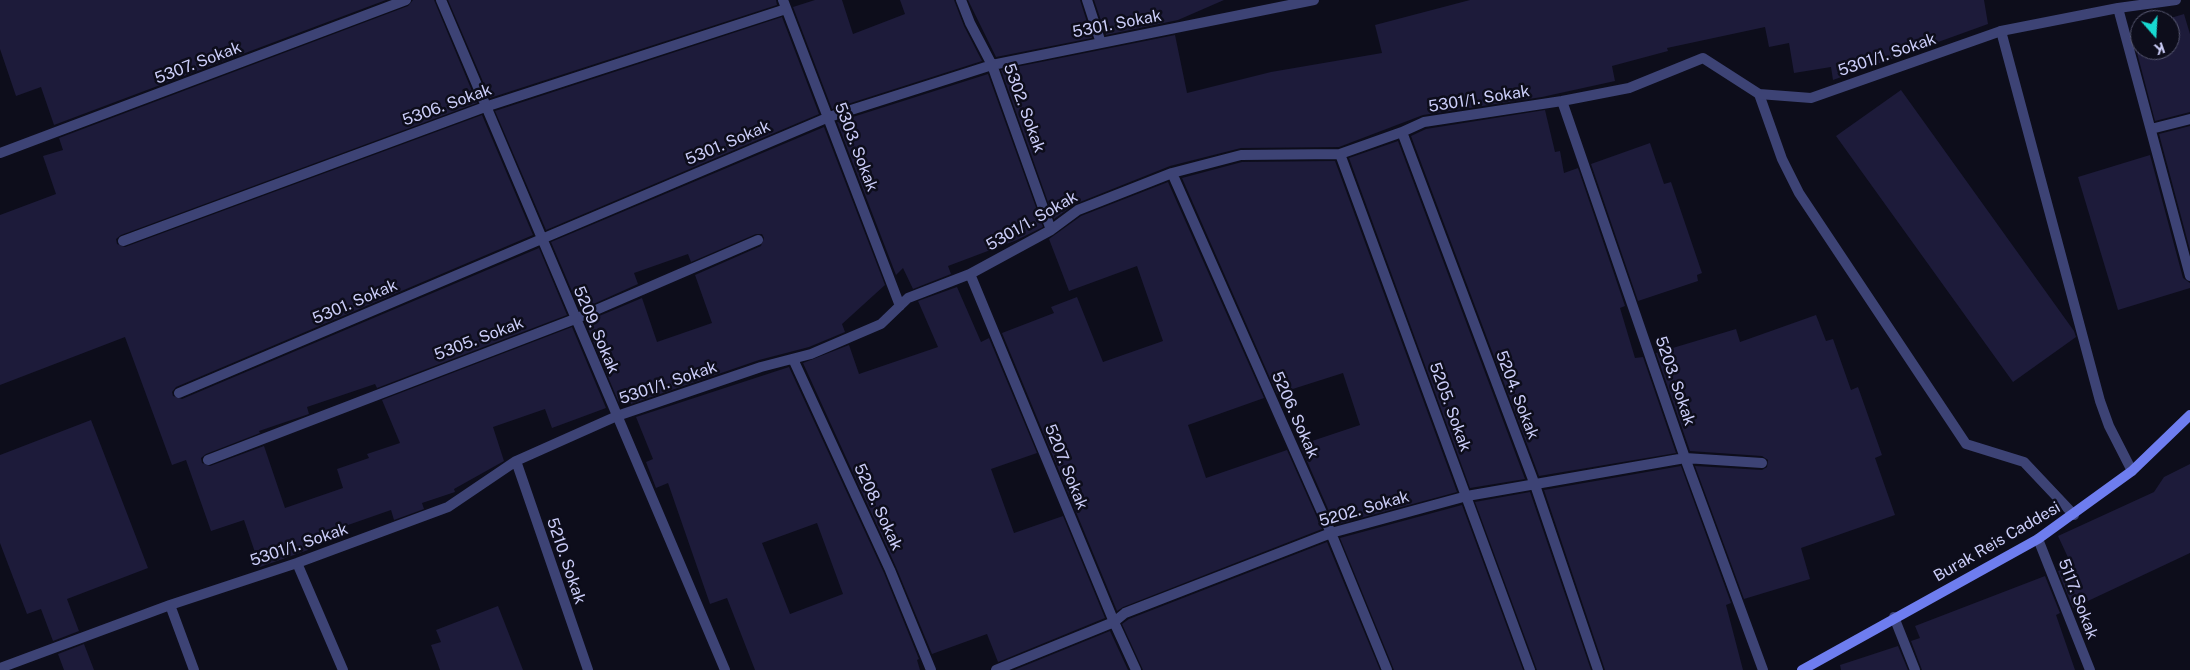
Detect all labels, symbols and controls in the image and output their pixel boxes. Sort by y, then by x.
street label: 5301. Sokak [1071,6,1163,42]
north arrow [2130,10,2180,60]
street label: 5301/1. Sokak [1835,29,1939,81]
street label: 5307. Sokak [152,38,244,88]
text: K [2152,39,2167,57]
street label: 5302. Sokak [999,61,1049,155]
street label: 5306. Sokak [400,80,494,130]
street label: 5301/1. Sokak [1427,82,1531,116]
street label: 5303. Sokak [830,100,882,194]
street label: 5301. Sokak [683,117,773,169]
street label: 5301/1. Sokak [983,187,1081,255]
street label: 5301. Sokak [310,276,400,328]
street label: 5209. Sokak [569,283,623,377]
street label: 5305. Sokak [432,313,526,365]
street label: 5203. Sokak [1651,334,1699,428]
street label: 5204. Sokak [1491,348,1543,442]
street label: 5301/1. Sokak [616,357,720,409]
street label: 5205. Sokak [1425,360,1475,454]
street label: 5206. Sokak [1267,368,1323,462]
street label: 5207. Sokak [1040,421,1092,513]
street label: 5208. Sokak [850,460,906,554]
street label: 5202. Sokak [1317,487,1411,531]
street label: Burak Reis Caddesi [1930,498,2064,586]
street label: 5210. Sokak [542,515,590,607]
street label: 5301/1. Sokak [247,519,351,571]
street label: 5117. Sokak [2054,556,2102,642]

